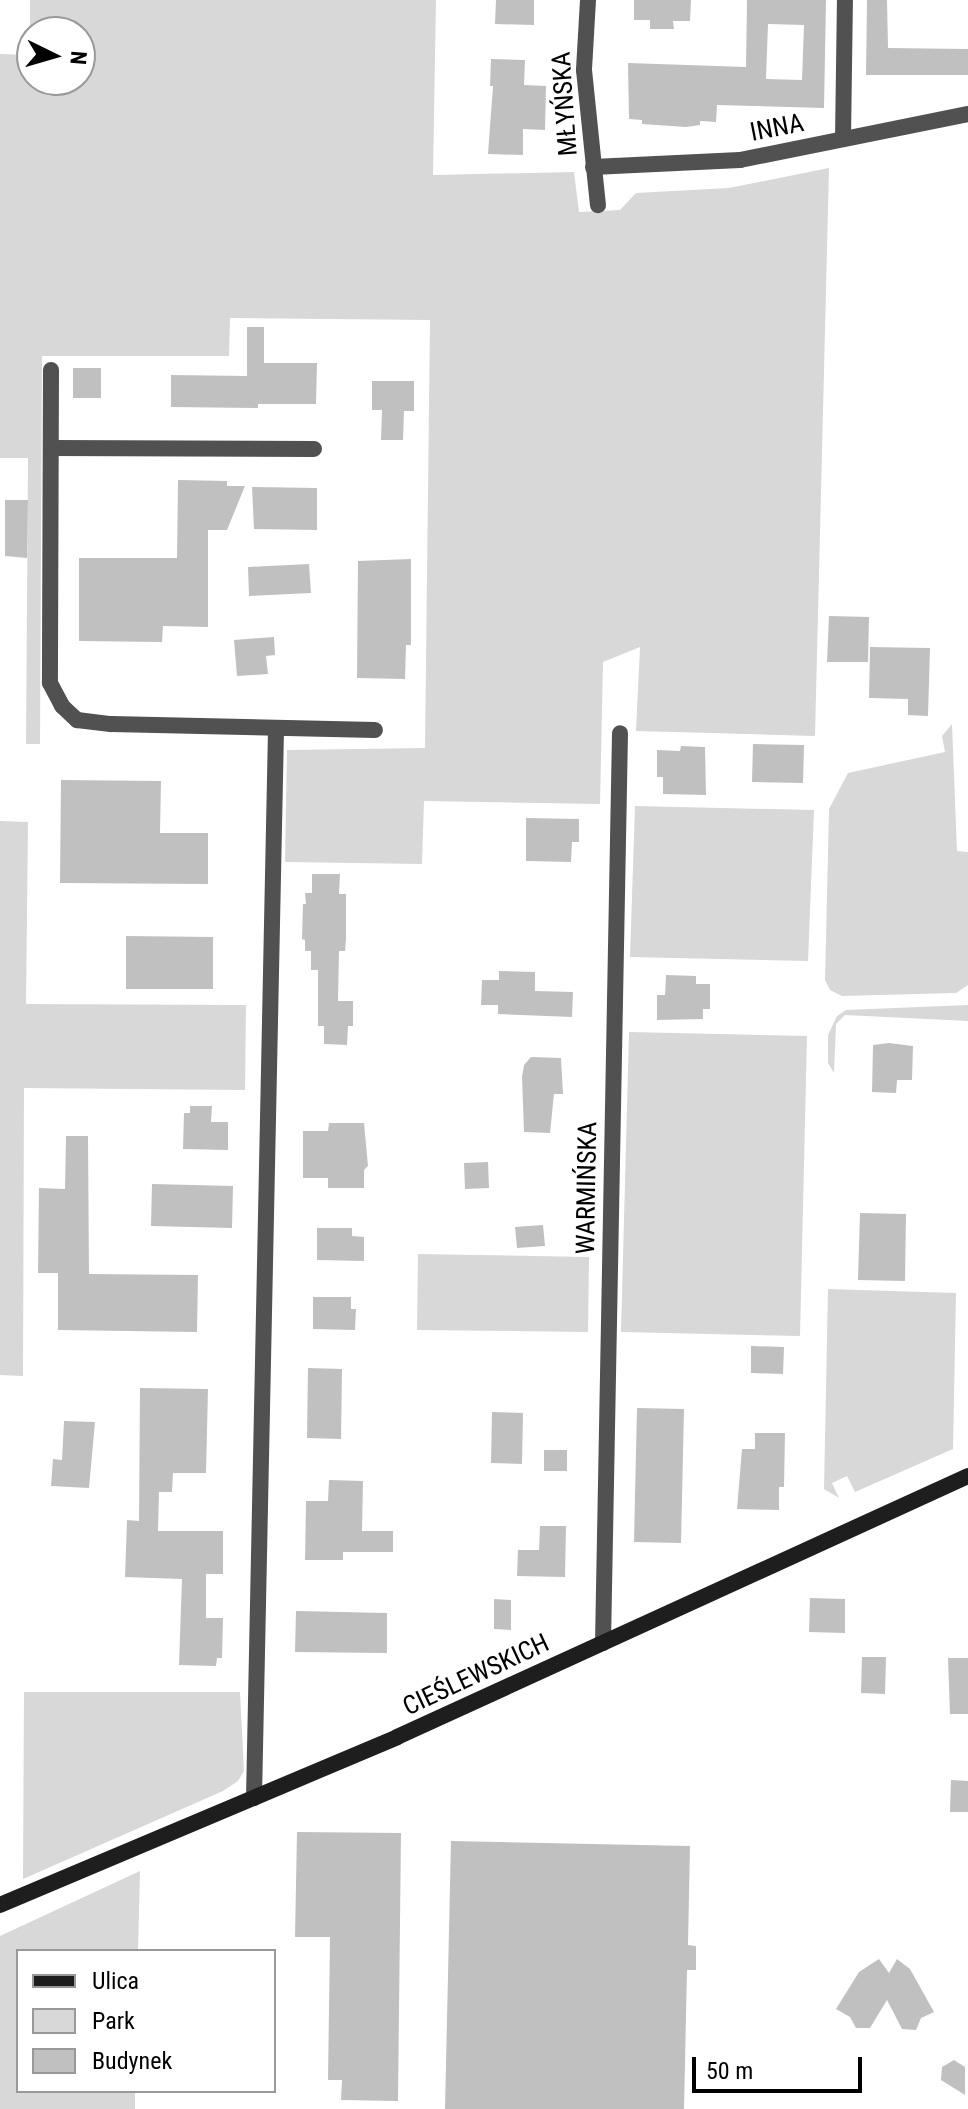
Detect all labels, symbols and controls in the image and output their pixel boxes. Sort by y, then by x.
north arrow [16,16,96,96]
text: N [65,50,91,66]
street label: MŁYŃSKA [546,51,584,157]
street label: INNA [748,108,806,148]
street label: WARMIŃSKA [570,1121,604,1255]
street label: CIEŚLEWSKICH [398,1628,554,1722]
legend [16,1949,276,2093]
text: Ulica [92,1967,139,1995]
text: Park [92,2007,135,2035]
scale bar [696,2041,866,2091]
text: Budynek [92,2047,172,2075]
text: 50 m [706,2057,753,2085]

